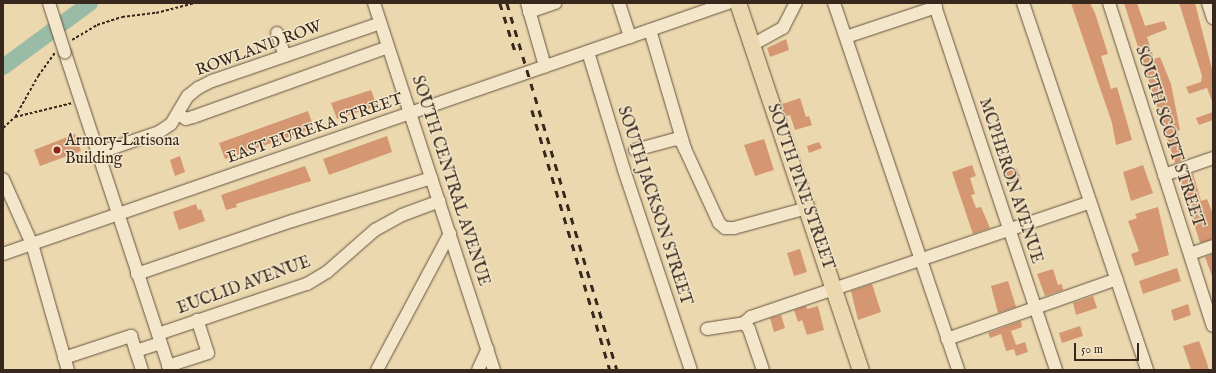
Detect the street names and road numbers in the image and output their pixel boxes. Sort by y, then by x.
street label: ROWLAND ROW [193,17,325,81]
street label: SOUTH SCOTT STREET [1131,44,1207,230]
street label: SOUTH CENTRAL AVENUE [407,74,493,288]
street label: EAST EUREKA STREET [225,90,405,168]
street label: MCPHERON AVENUE [974,96,1046,266]
street label: SOUTH PINE STREET [763,102,837,272]
street label: SOUTH JACKSON STREET [613,104,695,308]
street label: EUCLID AVENUE [175,253,313,319]

